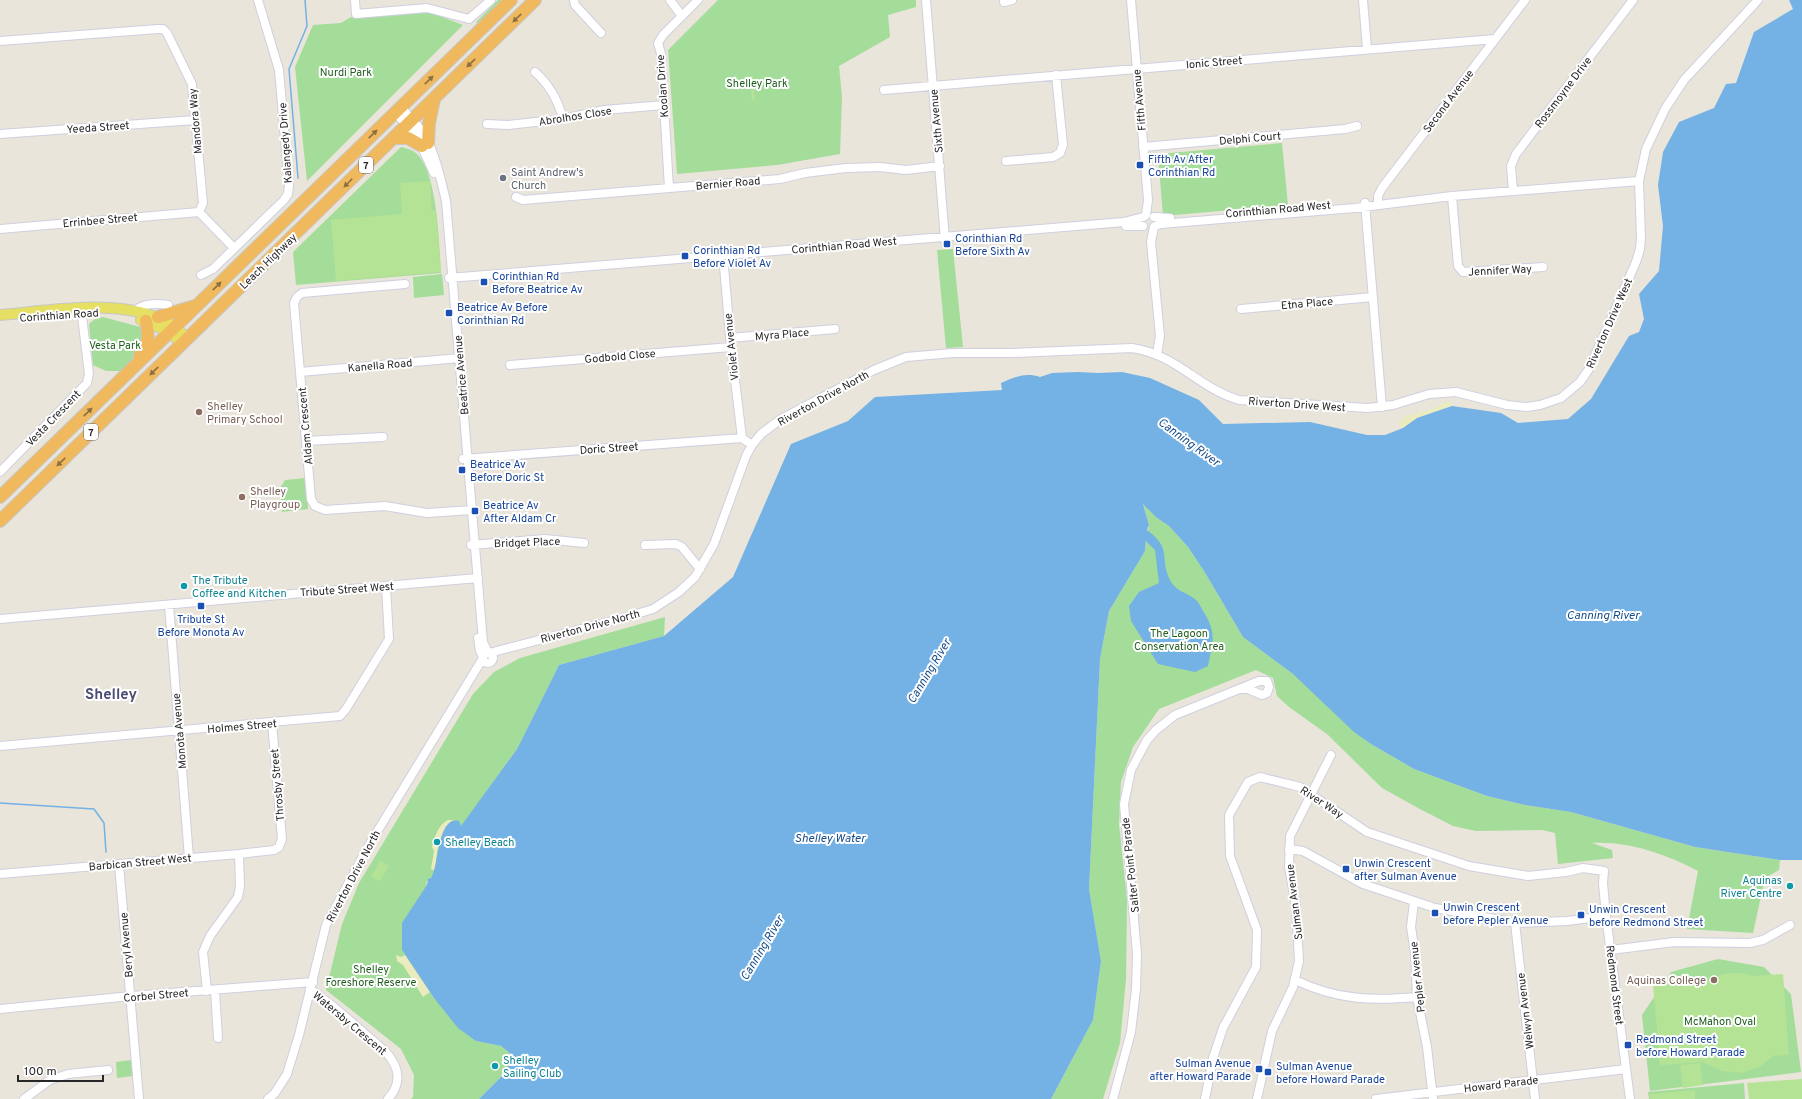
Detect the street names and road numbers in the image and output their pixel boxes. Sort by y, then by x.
street label: Koolan Drive [654,54,672,118]
street label: Ionic Street [1185,54,1243,72]
street label: Rossmoyne Drive [1532,54,1595,131]
street label: Second Avenue [1420,67,1477,136]
street label: Fifth Avenue [1130,68,1150,131]
street label: Mandora Way [186,87,206,154]
street label: Sixth Avenue [927,88,947,153]
street label: Kalangedy Drive [276,102,296,184]
street label: Abrolhos Close [538,104,613,130]
street label: Yeeda Street [66,119,130,137]
street label: Delphi Court [1219,129,1282,149]
road number: 7 [359,157,373,173]
street label: Bernier Road [695,174,761,194]
street label: Corinthian Road West [1225,198,1331,222]
street label: Errinbee Street [62,211,138,231]
street label: Leach Highway [237,231,300,293]
street label: Corinthian Road West [791,234,897,258]
street label: Jennifer Way [1468,262,1533,280]
street label: Riverton Drive West [1584,276,1636,371]
street label: Etna Place [1280,295,1334,313]
street label: Corinthian Road [19,306,99,326]
street label: Violet Avenue [721,312,743,381]
street label: Myra Place [754,326,810,344]
street label: Beatrice Avenue [452,334,472,415]
street label: Godbold Close [584,347,656,367]
street label: Kanella Road [347,356,413,376]
street label: Riverton Drive North [775,368,872,430]
street label: Aldam Crescent [296,386,316,465]
street label: Vesta Crescent [23,388,84,450]
street label: Riverton Drive West [1248,395,1346,415]
road number: 7 [84,424,98,440]
street label: Doric Street [579,440,639,458]
street label: Bridget Place [494,535,561,551]
street label: Tribute Street West [300,580,394,600]
street label: Riverton Drive North [539,607,641,647]
street label: Monota Avenue [170,692,190,769]
street label: Holmes Street [207,717,278,737]
street label: Throsby Street [268,748,288,822]
street label: River Way [1297,784,1346,822]
street label: Salter Point Parade [1119,817,1143,913]
street label: Riverton Drive North [324,828,384,925]
street label: Barbican Street West [88,852,192,874]
street label: Sulman Avenue [1283,863,1307,940]
street label: Beryl Avenue [117,912,137,978]
street label: Pepler Avenue [1407,941,1429,1013]
street label: Redmond Street [1602,944,1626,1026]
street label: Welwyn Avenue [1514,972,1538,1050]
street label: Corbel Street [123,986,189,1006]
street label: Watersby Crescent [309,989,389,1059]
street label: Howard Parade [1463,1073,1539,1097]

